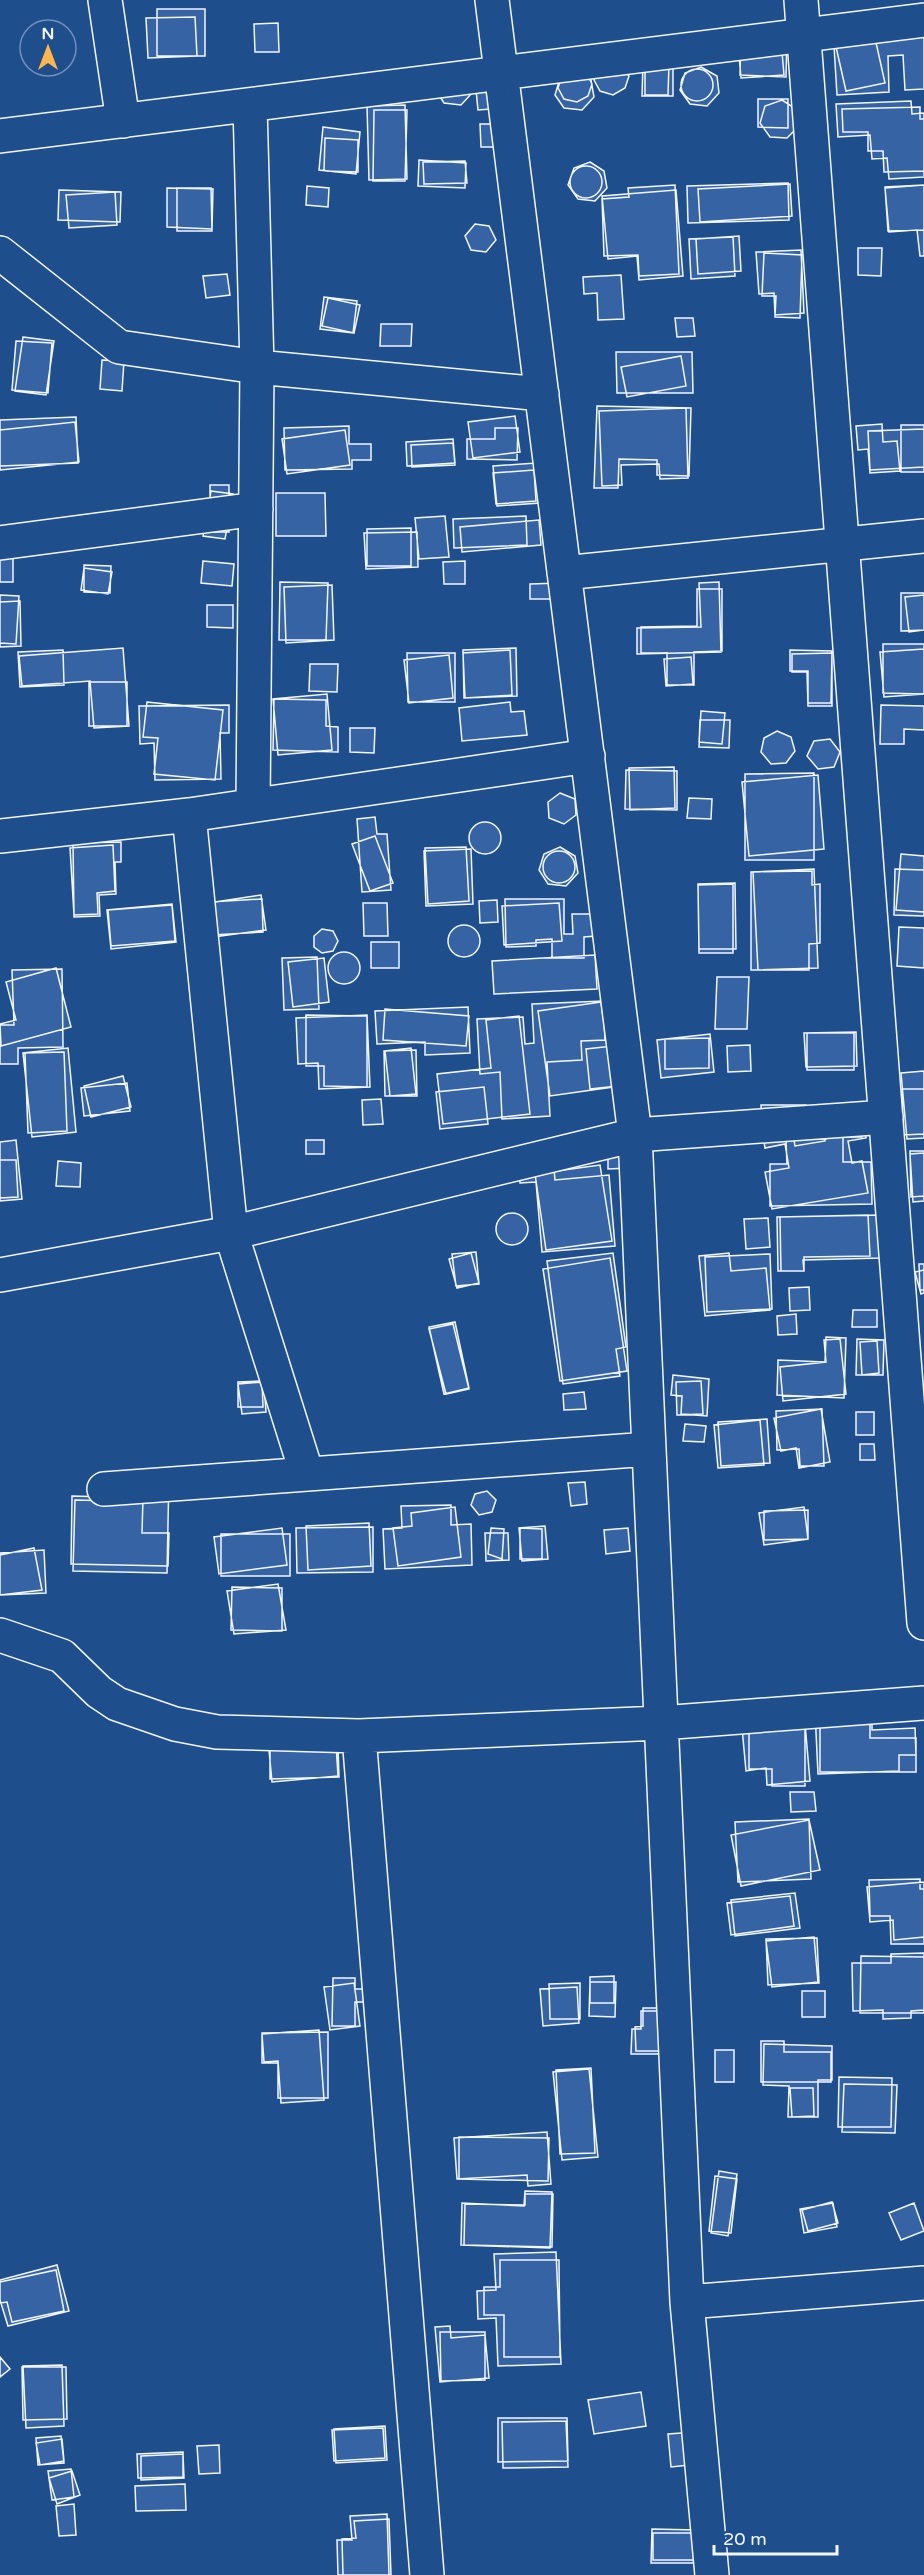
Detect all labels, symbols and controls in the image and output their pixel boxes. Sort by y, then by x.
north arrow [18,18,78,78]
text: N [42,24,54,44]
scale bar [714,2518,837,2556]
text: 20 m [723,2528,767,2550]

